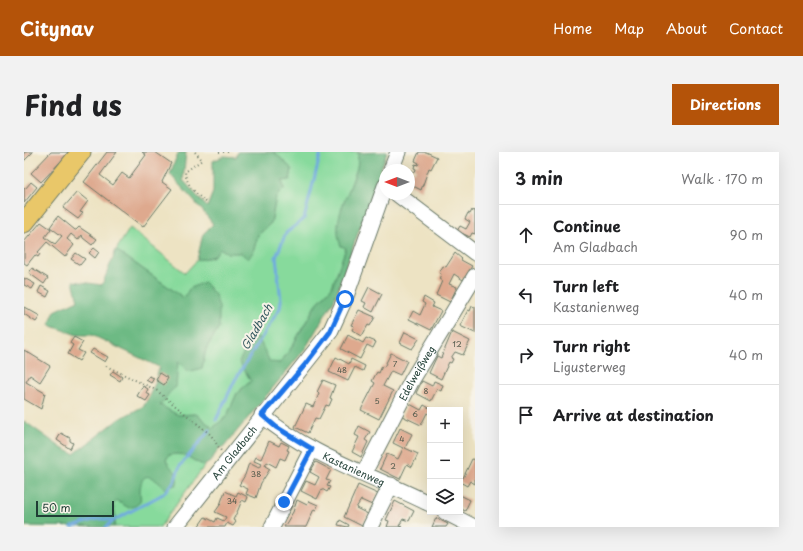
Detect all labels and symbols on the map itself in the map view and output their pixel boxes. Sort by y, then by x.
north arrow [379,164,415,200]
route start [336,290,354,308]
water label: Gladbach [237,300,277,353]
house number: 12 [452,338,462,350]
street label: Edelweißweg [395,342,438,403]
house number: 7 [393,358,398,370]
house number: 48 [337,364,347,376]
house number: 8 [424,385,429,397]
house number: 5 [374,395,380,407]
house number: 6 [412,408,418,420]
street label: Am Gladbach [208,422,260,483]
house number: 4 [399,433,405,445]
street label: Kastanienweg [321,448,387,489]
house number: 2 [390,460,396,472]
house number: 38 [251,468,261,480]
route end [275,493,293,511]
house number: 34 [227,495,237,507]
scale bar [36,499,114,518]

